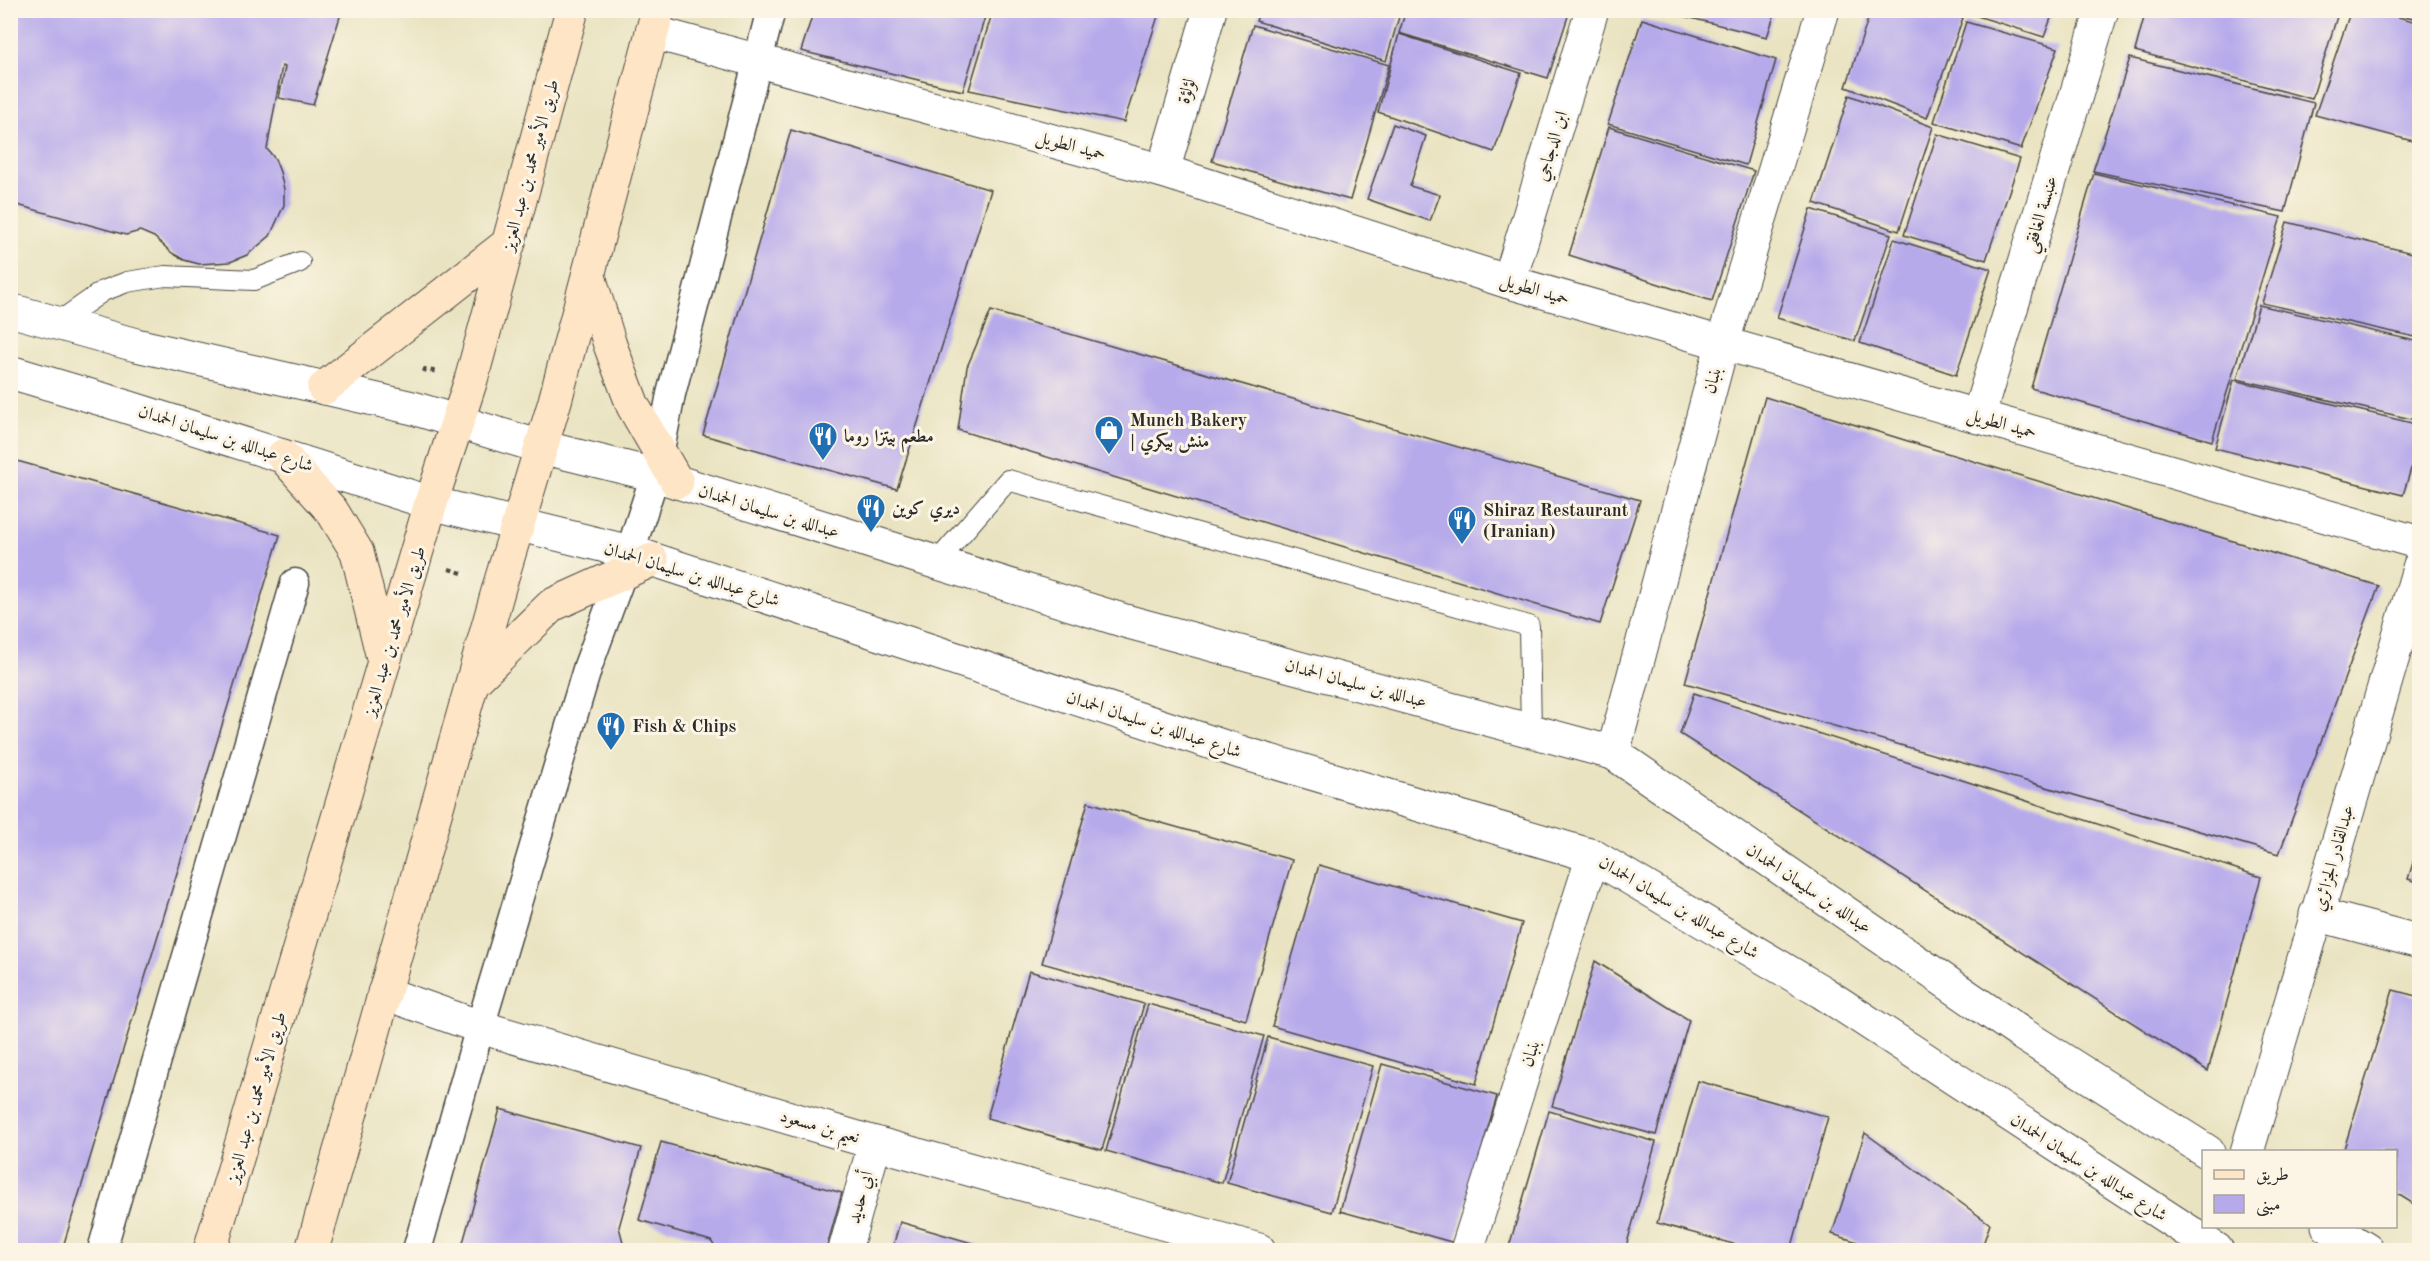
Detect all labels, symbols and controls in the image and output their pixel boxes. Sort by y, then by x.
street label: طريق الأمير محمد بن عبد العزيز [494,76,564,255]
street label: لؤلؤة [1175,77,1200,106]
street label: ابن الدجاجي [1533,109,1576,185]
street label: حميد الطويل [1033,128,1108,167]
street label: عنبسة الغافقي [2021,174,2069,257]
street label: حميد الطويل [1497,271,1572,312]
street label: بنبان [1701,365,1726,396]
street label: شارع عبدالله بن سليمان الحمدان [135,402,315,480]
street label: حميد الطويل [1964,405,2039,445]
place label: Munch Bakery | منش بيكري [1130,412,1247,456]
shop icon: Munch Bakery | منش بيكري [1093,414,1125,456]
restaurant icon: مطعم بيتزا روما [807,420,839,462]
place label: مطعم بيتزا روما [844,428,934,453]
street label: عبدالله بن سليمان الحمدان [696,482,841,543]
restaurant icon: ديري كوين [855,492,887,534]
place label: ديري كوين [892,500,960,523]
place label: Shiraz Restaurant (Iranian) [1483,502,1629,541]
restaurant icon: Shiraz Restaurant (Iranian) [1446,504,1478,546]
street label: شارع عبدالله بن سليمان الحمدان [600,540,782,615]
street label: طريق الأمير محمد بن عبد العزيز [355,543,431,721]
street label: عبدالله بن سليمان الحمدان [1282,656,1429,713]
street label: شارع عبدالله بن سليمان الحمدان [1063,688,1243,766]
restaurant icon: Fish & Chips [595,710,627,752]
place label: Fish & Chips [632,718,737,736]
street label: عبدالقادر الجزائري [2310,803,2363,915]
street label: عبدالله بن سليمان الحمدان [1742,840,1874,938]
street label: شارع عبدالله بن سليمان الحمدان [1593,853,1761,967]
street label: طريق الأمير محمد بن عبد العزيز [219,1008,292,1187]
street label: بنبان [1518,1037,1545,1069]
street label: نعيم بن مسعود [776,1107,861,1155]
street label: شارع عبدالله بن سليمان الحمدان [2004,1111,2170,1229]
legend [2202,1150,2397,1228]
text: طريق [2256,1166,2289,1186]
street label: أبي حديد [841,1167,882,1227]
text: مبنى [2256,1196,2281,1217]

